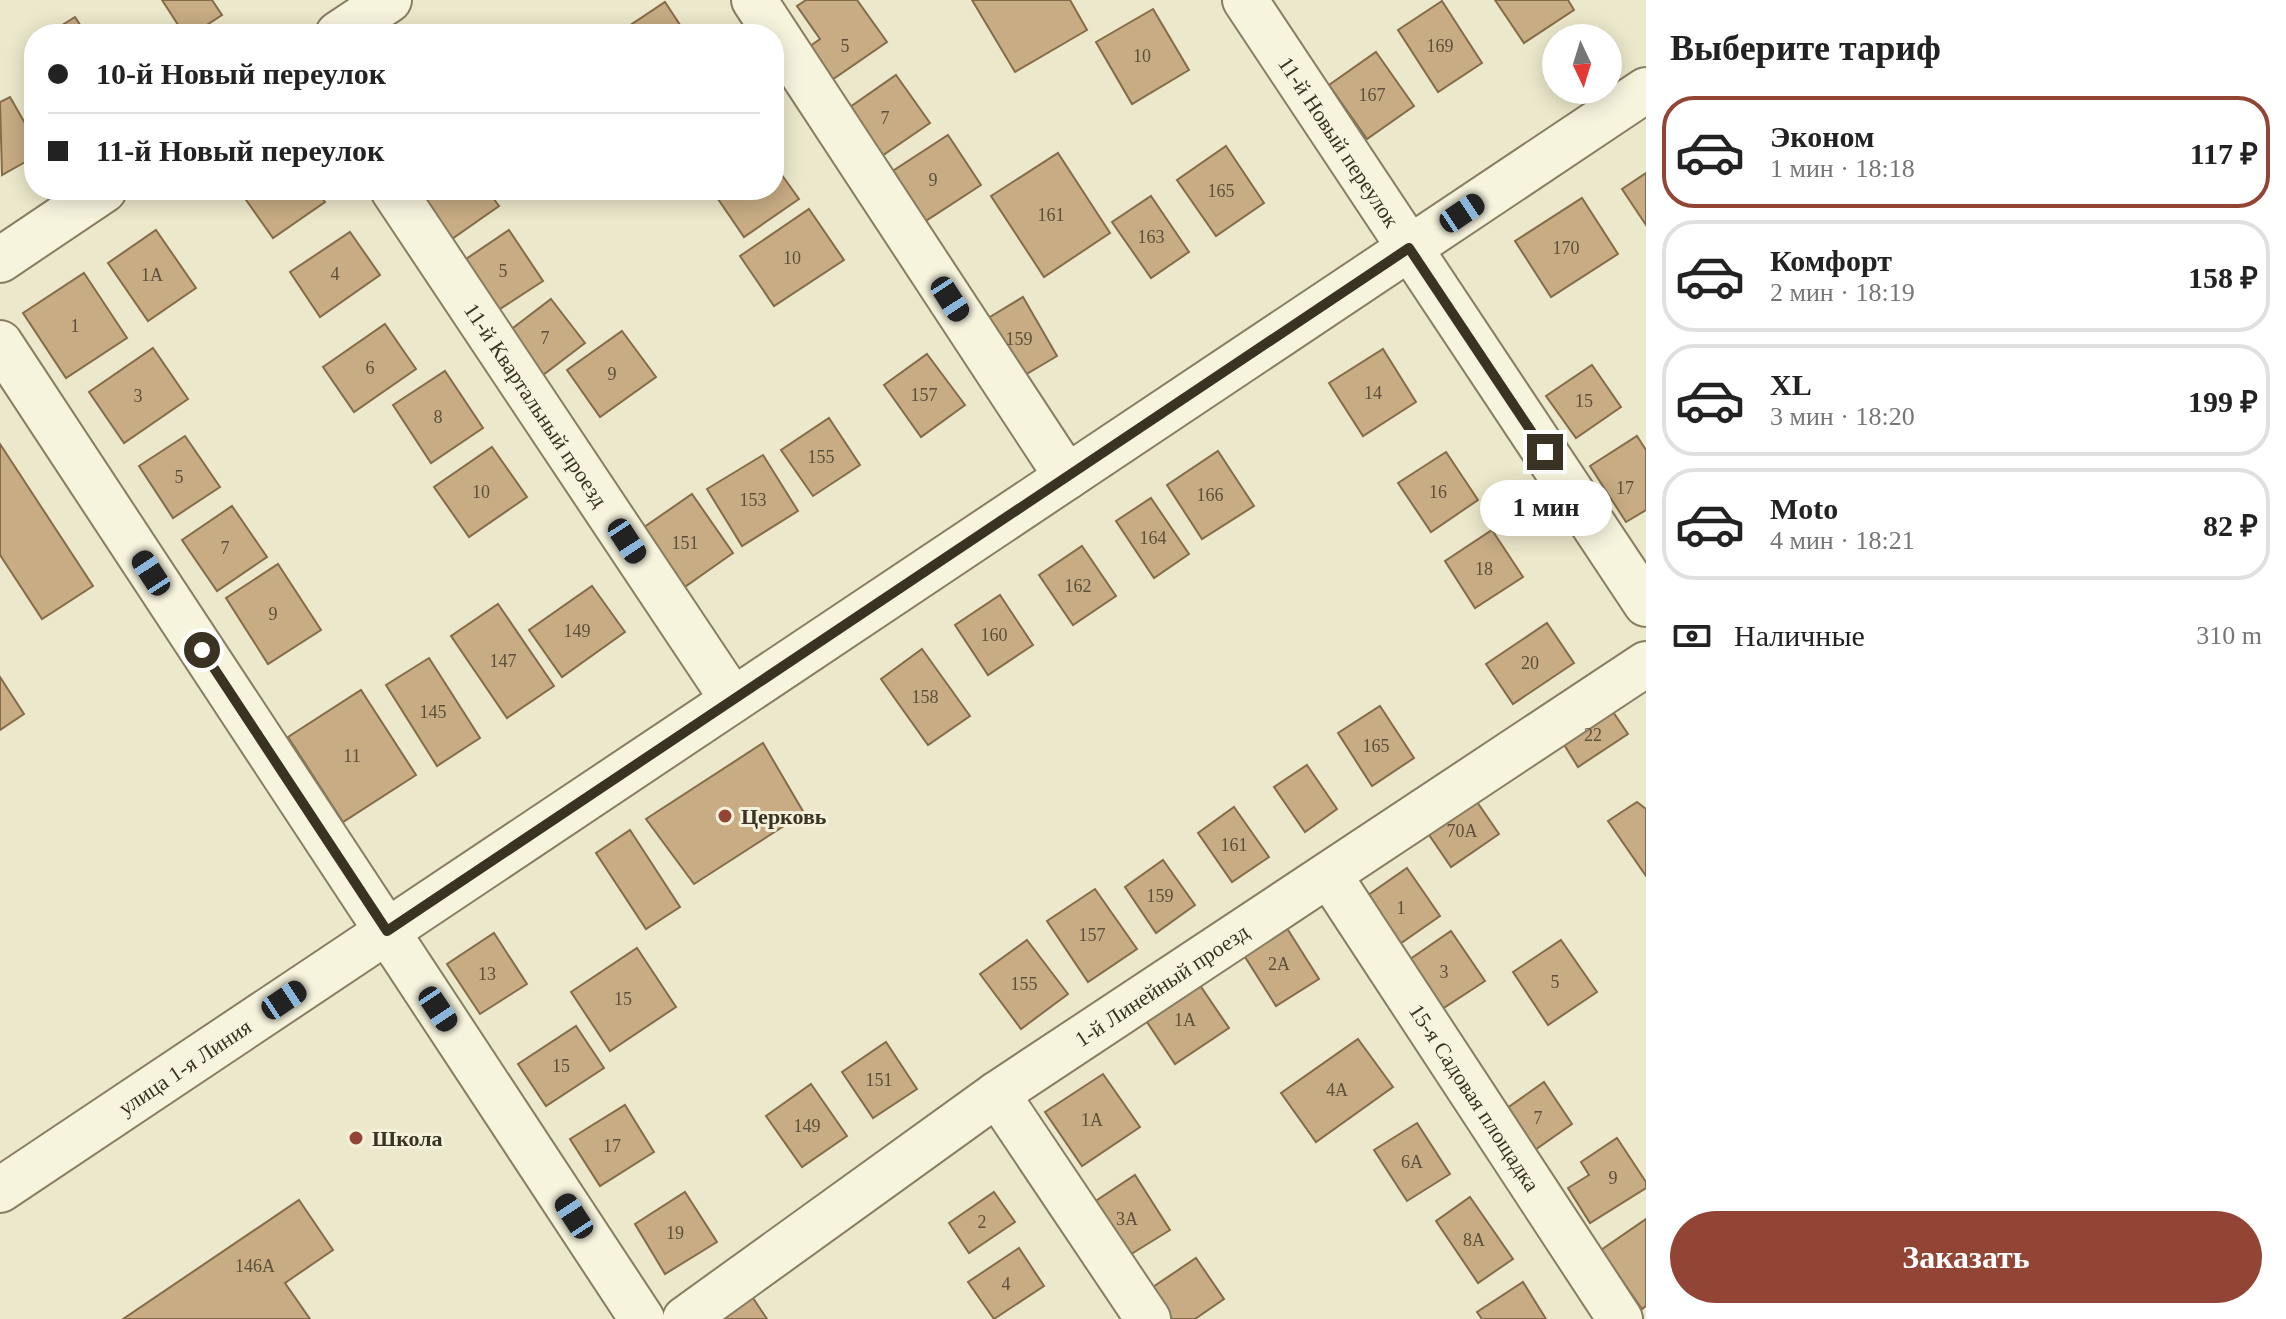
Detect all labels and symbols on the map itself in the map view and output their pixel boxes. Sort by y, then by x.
north arrow [1542,24,1622,104]
house number: 5 [841,36,850,56]
house number: 169 [1427,36,1454,56]
house number: 10 [1133,46,1151,66]
street label: 11-й Новый переулок [1273,52,1405,232]
house number: 167 [1359,85,1386,105]
house number: 7 [881,108,890,128]
house number: 9 [929,170,938,190]
house number: 165 [1208,181,1235,201]
car [1435,190,1489,236]
house number: 161 [1038,205,1065,225]
house number: 163 [1138,227,1165,247]
house number: 170 [1553,238,1580,258]
house number: 10 [783,248,801,268]
house number: 5 [499,261,508,281]
house number: 4 [331,264,340,284]
house number: 1А [141,265,163,285]
car [927,272,973,326]
street label: 11-й Квартальный проезд [459,298,613,511]
house number: 1 [71,316,80,336]
house number: 7 [541,328,550,348]
house number: 159 [1006,329,1033,349]
house number: 6 [366,358,375,378]
house number: 9 [608,364,617,384]
house number: 14 [1364,383,1382,403]
house number: 157 [911,385,938,405]
house number: 3 [134,386,143,406]
house number: 15 [1575,391,1593,411]
house number: 8 [434,407,443,427]
route end [1527,434,1563,470]
house number: 155 [808,447,835,467]
house number: 5 [175,467,184,487]
house number: 17 [1616,478,1634,498]
callout: 1 мин [1479,480,1611,536]
house number: 10 [472,482,490,502]
house number: 16 [1429,482,1447,502]
house number: 166 [1197,485,1224,505]
house number: 153 [740,490,767,510]
car [604,514,650,568]
house number: 164 [1140,528,1167,548]
house number: 151 [672,533,699,553]
house number: 7 [221,538,230,558]
car [128,546,174,600]
house number: 18 [1475,559,1493,579]
house number: 162 [1065,576,1092,596]
house number: 9 [269,604,278,624]
house number: 149 [564,621,591,641]
house number: 160 [981,625,1008,645]
route start [184,632,220,668]
house number: 147 [490,651,517,671]
house number: 20 [1521,653,1539,673]
house number: 158 [912,687,939,707]
house number: 145 [420,702,447,722]
house number: 22 [1584,725,1602,745]
house number: 165 [1363,736,1390,756]
house number: 11 [343,746,361,766]
place label: Церковь [741,804,827,829]
marker: Церковь [716,807,734,825]
house number: 70А [1447,821,1478,841]
house number: 161 [1221,835,1248,855]
house number: 159 [1147,886,1174,906]
house number: 1 [1397,898,1406,918]
street label: 1-й Линейный проезд [1070,919,1253,1052]
house number: 157 [1079,925,1106,945]
house number: 2А [1268,954,1290,974]
house number: 3 [1440,962,1449,982]
house number: 13 [478,964,496,984]
house number: 5 [1551,972,1560,992]
house number: 155 [1011,974,1038,994]
car [257,977,311,1023]
car [415,982,461,1036]
house number: 15 [614,989,632,1009]
street label: 15-я Садовая площадка [1404,999,1545,1196]
house number: 1А [1174,1010,1196,1030]
street label: улица 1-я Линия [114,1013,256,1120]
house number: 15 [552,1056,570,1076]
house number: 151 [866,1070,893,1090]
house number: 4А [1326,1080,1348,1100]
house number: 7 [1534,1108,1543,1128]
house number: 1А [1081,1110,1103,1130]
house number: 149 [794,1116,821,1136]
place label: Школа [372,1126,443,1151]
marker: Школа [347,1129,365,1147]
house number: 17 [603,1136,621,1156]
house number: 6А [1401,1152,1423,1172]
house number: 9 [1609,1168,1618,1188]
car [551,1189,597,1243]
house number: 3А [1116,1209,1138,1229]
house number: 2 [978,1212,987,1232]
house number: 19 [666,1223,684,1243]
house number: 8А [1463,1230,1485,1250]
house number: 146А [235,1256,275,1276]
house number: 4 [1002,1274,1011,1294]

